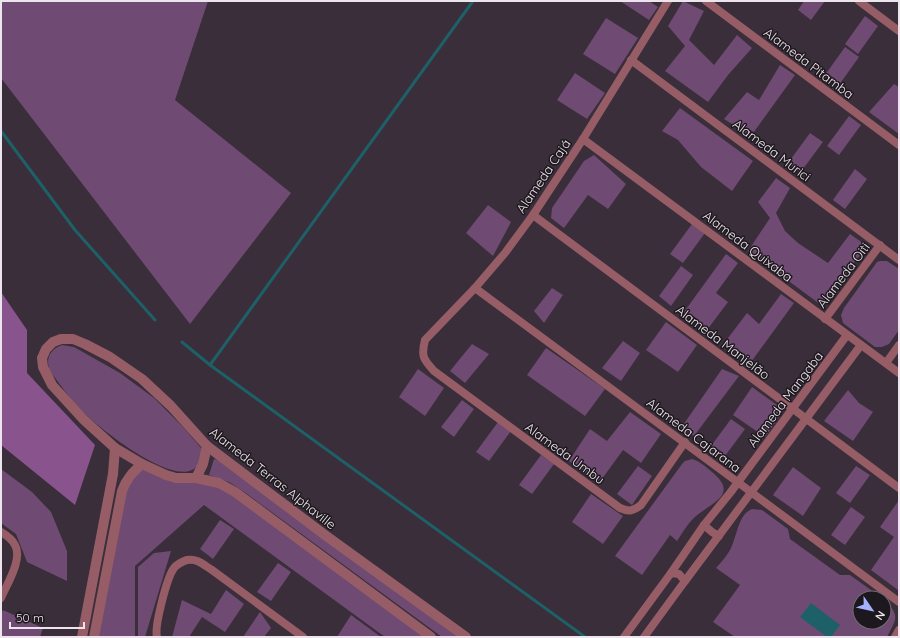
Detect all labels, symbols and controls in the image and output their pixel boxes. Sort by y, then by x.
street label: Alameda Pitamba [761,24,857,102]
street label: Alameda Murici [730,116,814,184]
street label: Alameda Cajá [512,136,574,216]
street label: Alameda Quixaba [700,207,796,285]
street label: Alameda Oiti [813,239,873,311]
street label: Alameda Manjelão [673,301,773,383]
street label: Alameda Mangaba [744,348,826,450]
street label: Alameda Cajarana [644,394,744,476]
street label: Alameda Umbu [522,419,608,487]
street label: Alameda Terras Alphaville [207,424,339,532]
north arrow [852,590,892,630]
scale bar [10,604,84,630]
text: N [872,608,888,623]
text: 50 m [16,610,44,625]

